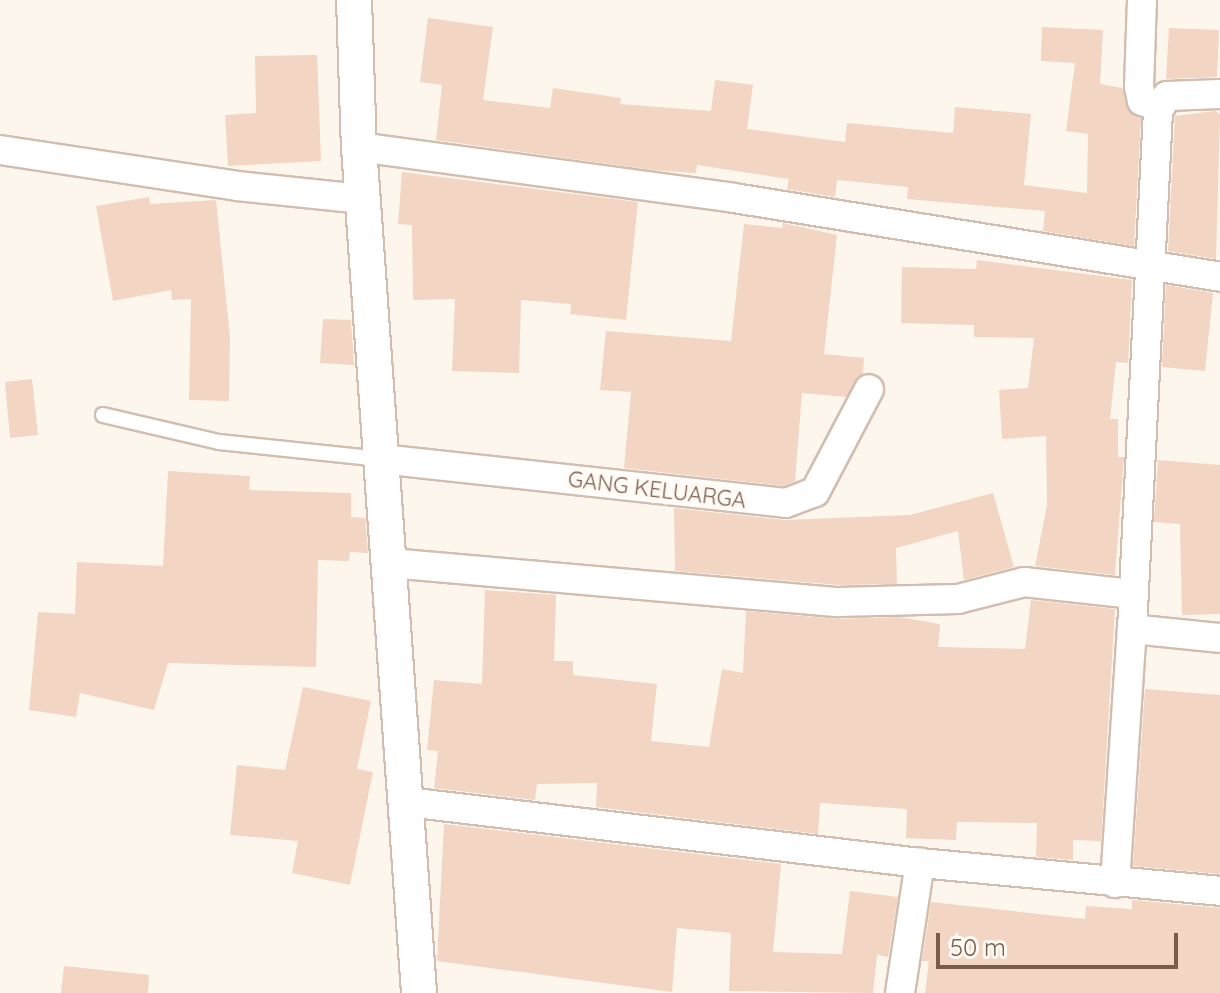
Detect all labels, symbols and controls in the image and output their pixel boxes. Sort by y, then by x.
street label: GANG KELUARGA [566,466,748,514]
scale bar [940,917,1182,967]
text: 50 m [950,932,1006,962]

